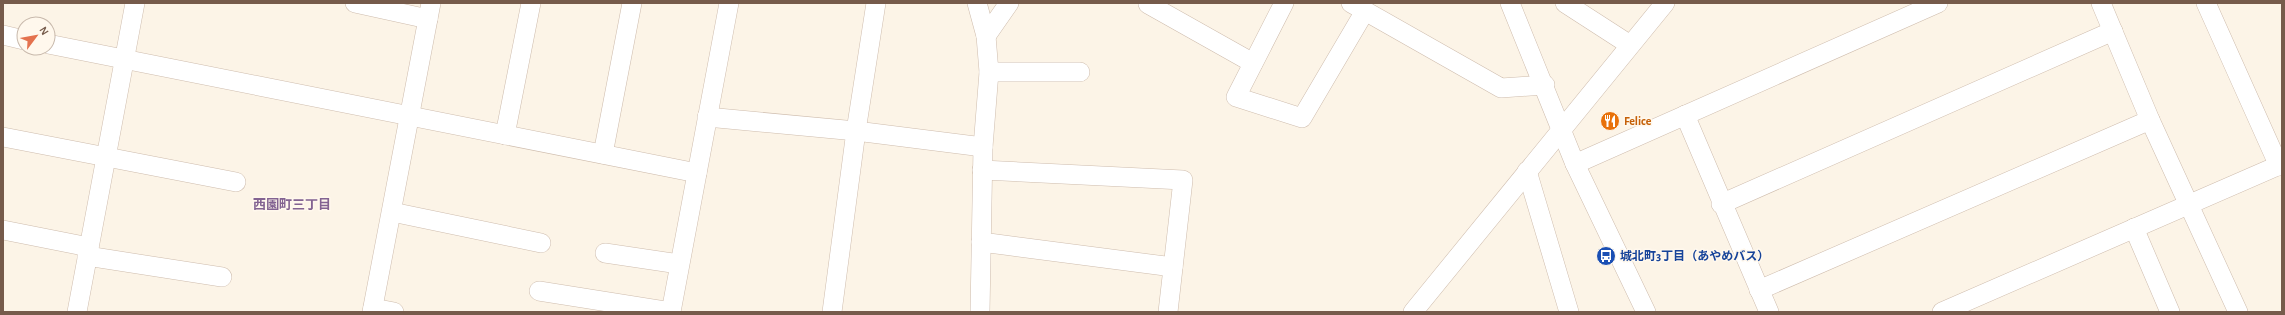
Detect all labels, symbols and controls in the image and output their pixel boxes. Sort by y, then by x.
north arrow [16,16,56,56]
text: N [37,25,51,37]
restaurant icon: Felice [1599,110,1621,132]
place label: Felice [1624,115,1652,127]
district label: 西園町三丁目 [253,198,331,212]
bus stop icon: 城北町3丁目（あやめバス） [1595,245,1617,267]
place label: 城北町3丁目（あやめバス） [1620,249,1769,262]

